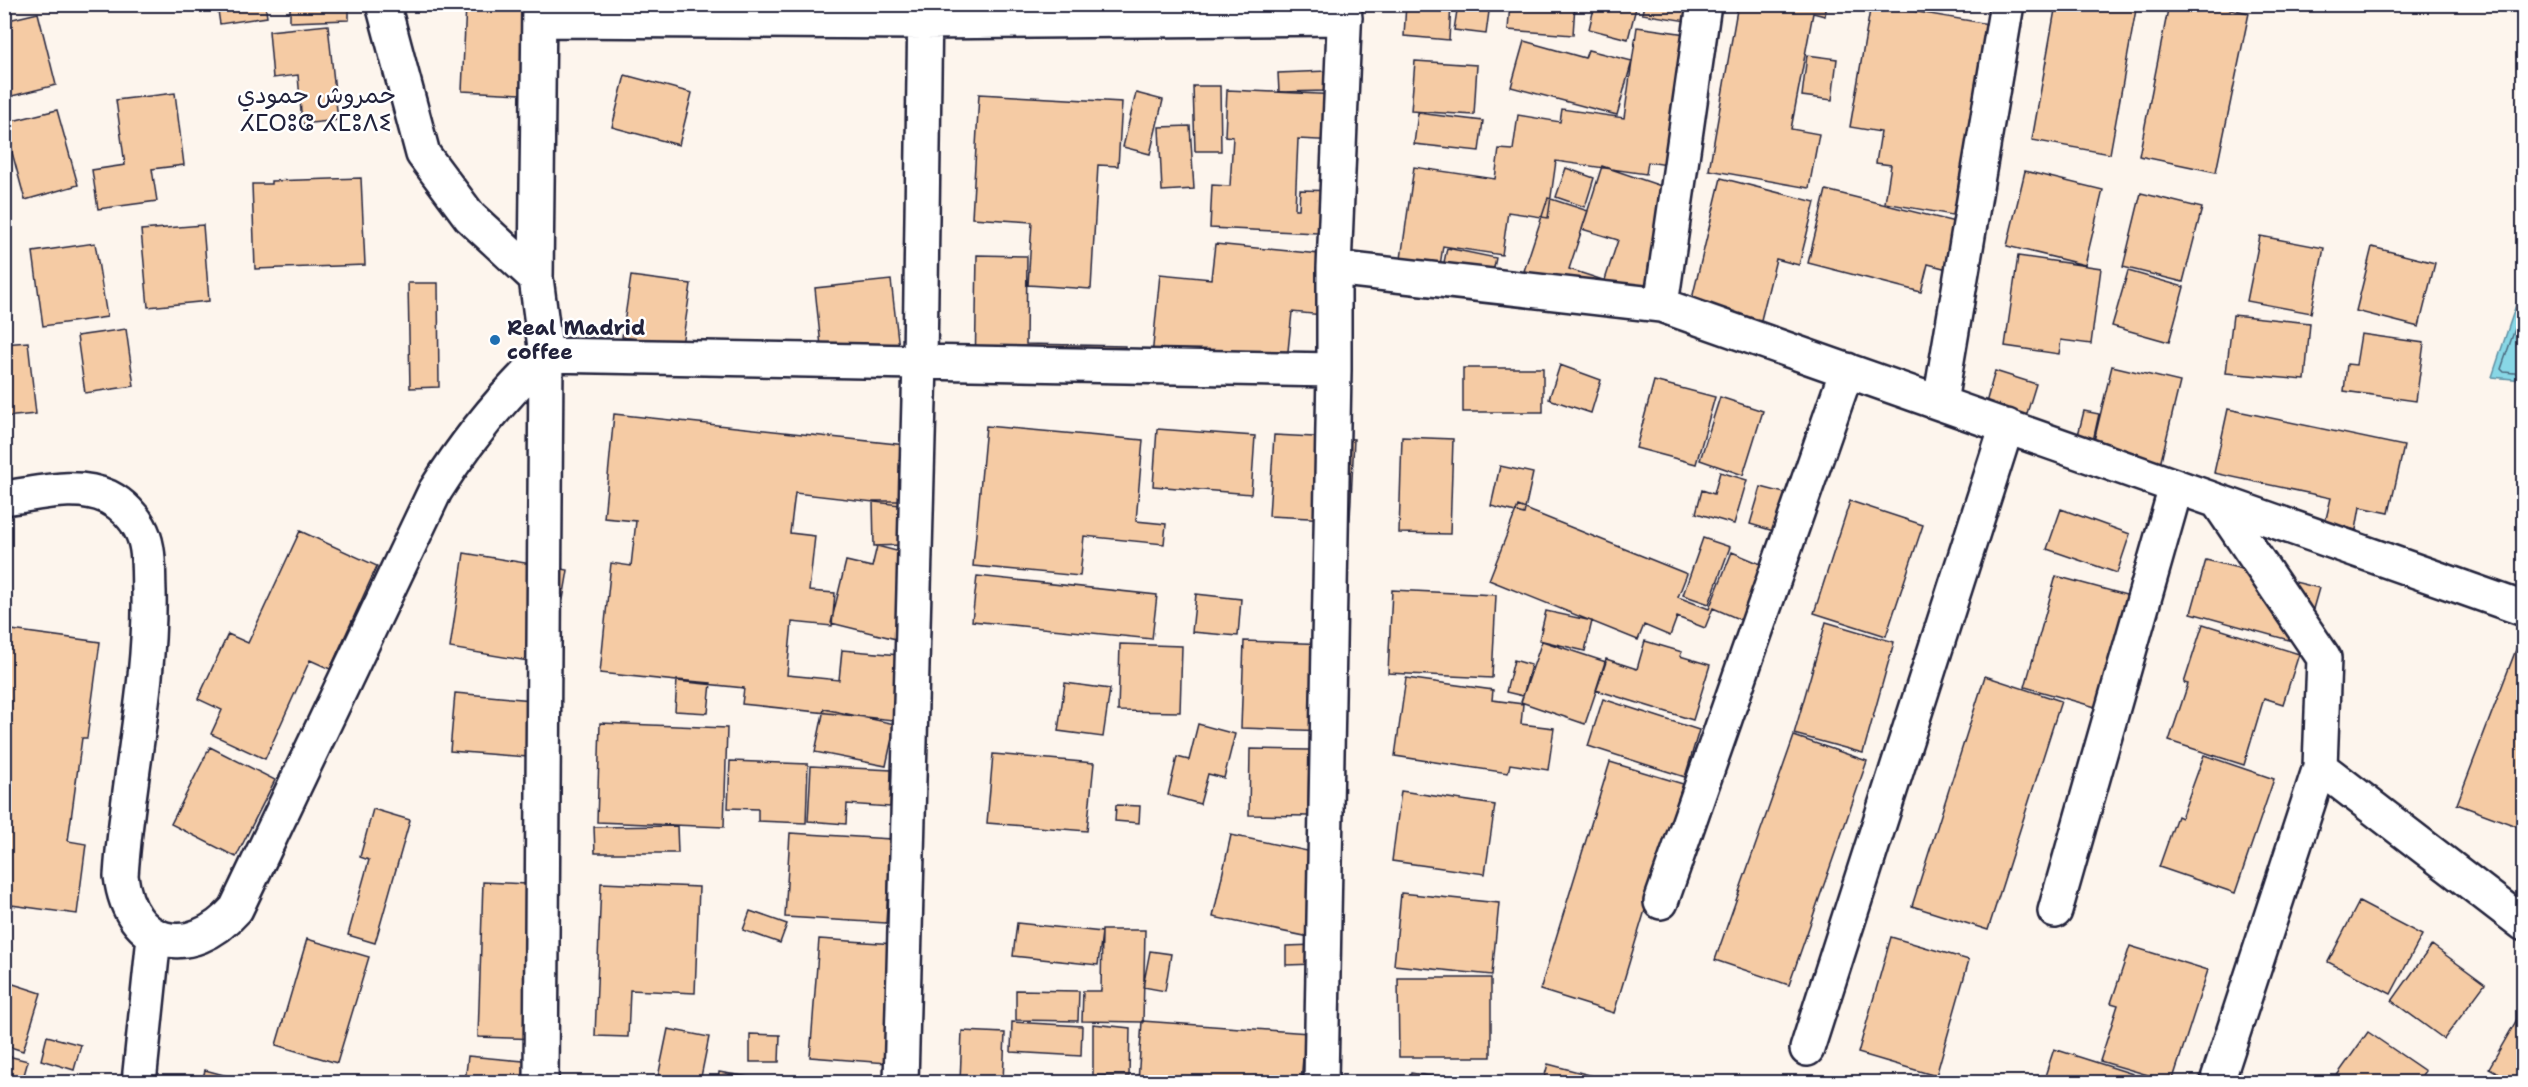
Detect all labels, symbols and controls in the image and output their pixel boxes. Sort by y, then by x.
district label: حمروش حمودي ⵃⵎⵔⵓⵛ ⵃⵎⵓⴷⵉ [237,79,395,139]
place label: Real Madrid coffee [507,314,645,366]
marker: Real Madrid coffee [488,333,502,347]

